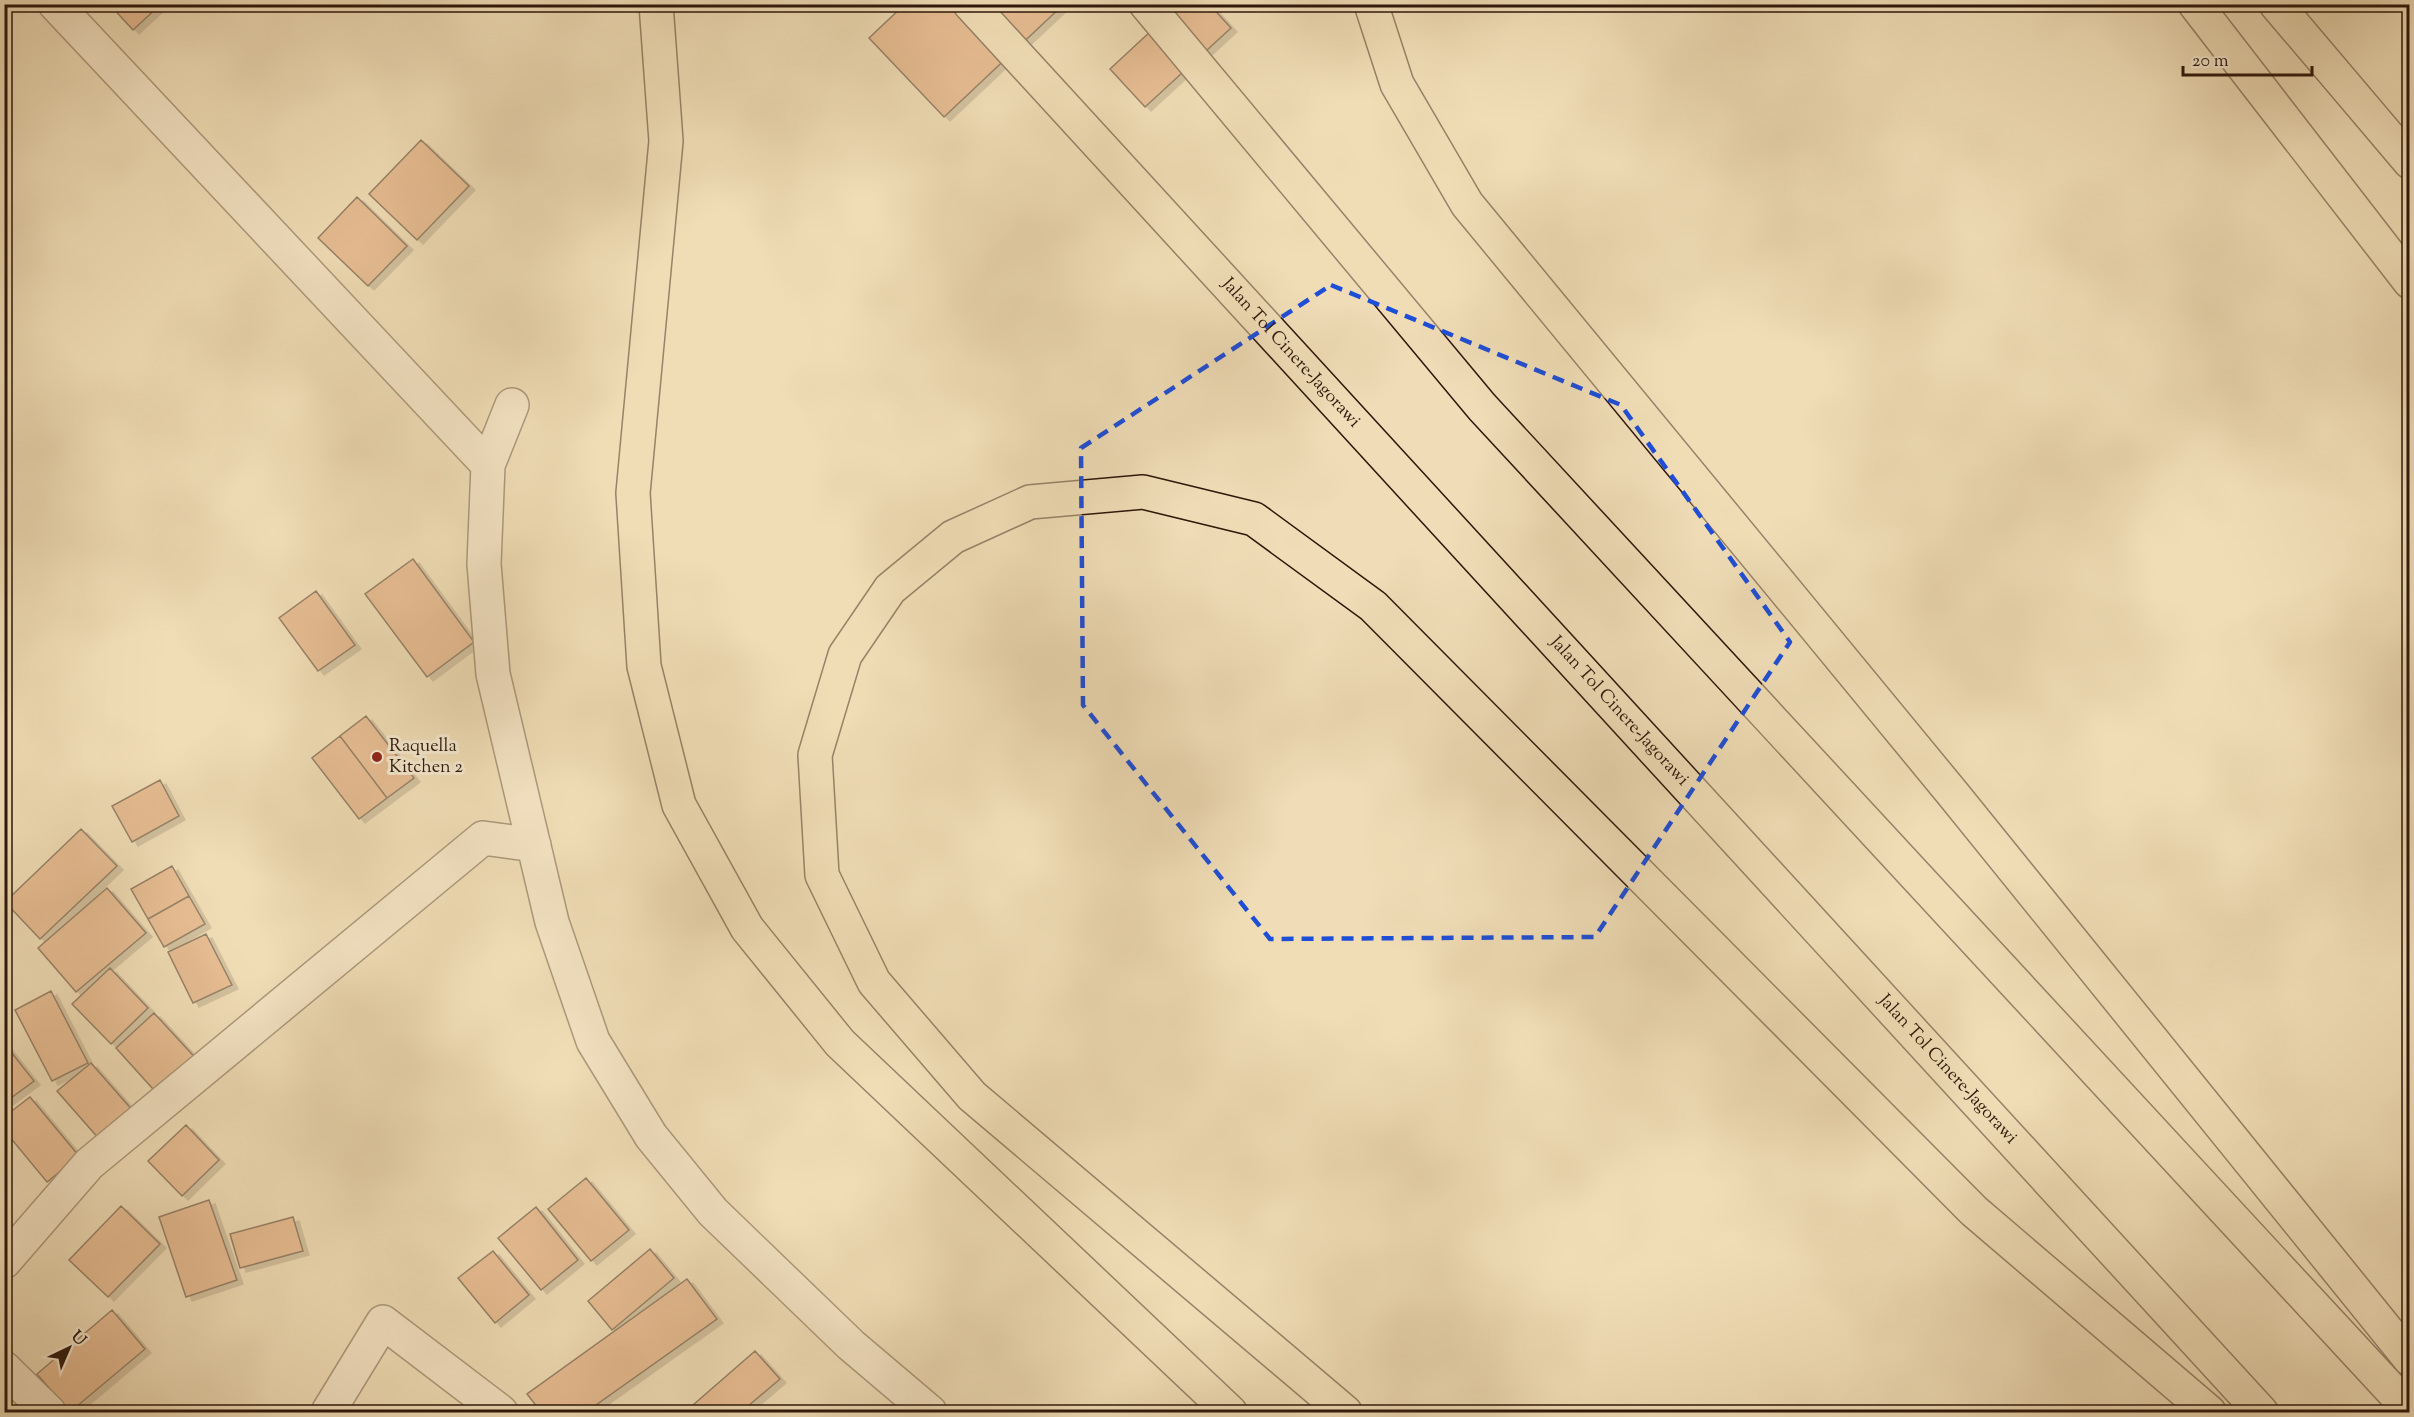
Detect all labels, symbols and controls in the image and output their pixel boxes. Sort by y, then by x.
scale bar [2183,39,2312,77]
text: 20 m [2192,49,2229,75]
street label: Jalan Tol Cinere-Jagorawi [1214,272,1366,434]
street label: Jalan Tol Cinere-Jagorawi [1543,630,1694,792]
place label: Raquella Kitchen 2 [389,734,464,781]
marker: Raquella Kitchen 2 [370,750,384,764]
street label: Jalan Tol Cinere-Jagorawi [1871,988,2023,1151]
north arrow [39,1318,99,1378]
text: U [65,1326,91,1352]

